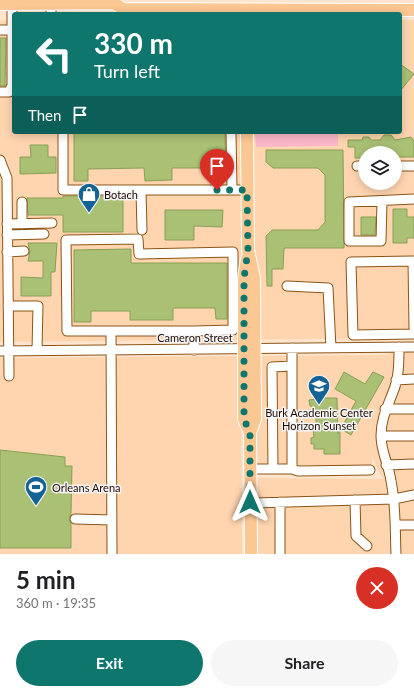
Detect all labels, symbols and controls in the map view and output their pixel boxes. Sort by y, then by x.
text: 330 m [94,26,173,60]
icon: left [28,28,80,80]
text: Turn left [94,60,160,82]
icon: arrive [69,104,91,126]
text: Then [28,106,61,124]
map controls [358,146,402,190]
button: layers [358,146,402,190]
pin [200,149,234,190]
icon: arrive [206,155,228,177]
shop icon: Botach [76,181,102,214]
place label: Botach [104,188,138,201]
street label: Cameron Street [157,331,233,344]
school or university icon: Burk Academic Center Horizon Sunset [306,373,332,406]
place label: Burk Academic Center Horizon Sunset [265,406,373,432]
sports icon: Orleans Arena [23,474,49,507]
place label: Orleans Arena [52,481,121,494]
position arrow [229,481,271,523]
text: 5 min [16,565,76,594]
button: close [356,567,398,609]
text: 360 m · 19:35 [16,595,96,611]
button: Exit [16,640,203,686]
button: Share [211,640,398,686]

